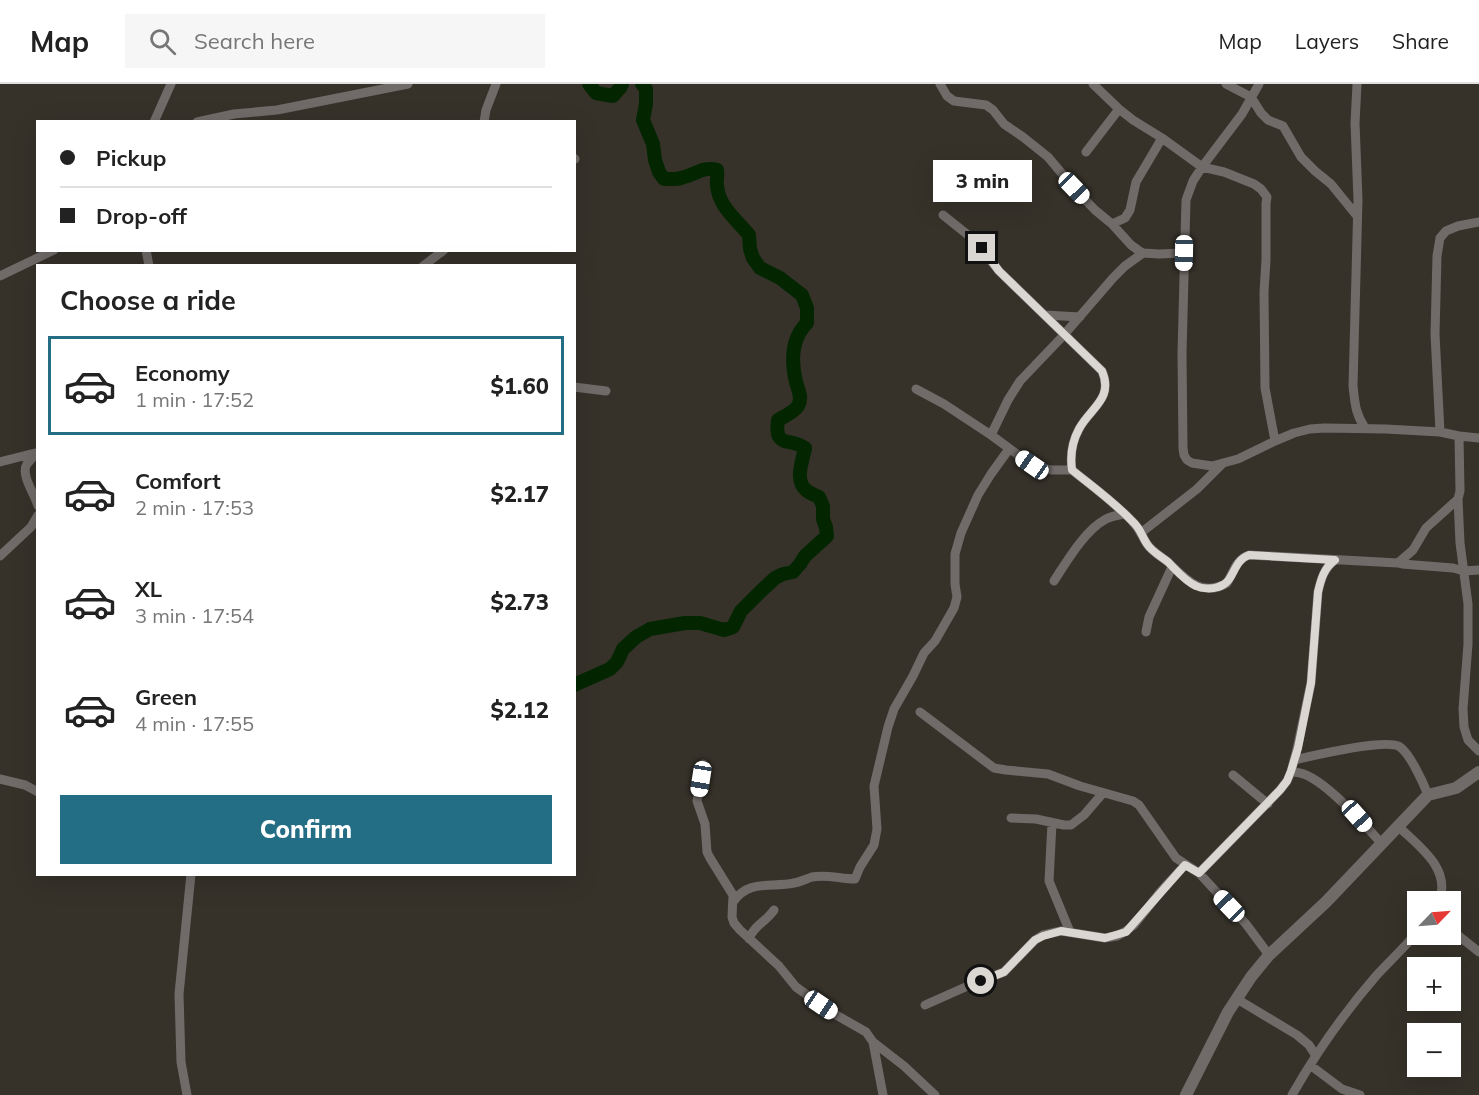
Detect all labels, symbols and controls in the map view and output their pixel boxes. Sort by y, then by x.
search box [125,14,545,68]
text: Map [30,24,89,59]
icon: search [146,25,179,58]
text: Search here [194,27,315,55]
text: Map [1219,28,1262,54]
text: Layers [1295,28,1359,54]
text: Share [1392,28,1449,54]
text: Pickup [96,144,166,172]
callout: 3 min [932,161,1032,203]
text: 3 min [956,168,1009,193]
car [1055,169,1093,207]
text: Drop-off [96,202,187,230]
route end [968,234,995,261]
car [1175,235,1193,271]
text: Choose a ride [60,283,236,317]
icon: car [63,359,117,413]
text: Economy [135,359,230,387]
text: $1.60 [490,372,549,400]
text: 1 min · 17:52 [135,387,254,412]
car [1012,447,1052,483]
icon: car [63,467,117,521]
text: Comfort [135,467,221,495]
text: $2.17 [490,480,549,508]
text: 2 min · 17:53 [135,495,254,520]
icon: car [63,575,117,629]
text: XL [135,575,162,603]
text: $2.73 [490,588,549,616]
text: 3 min · 17:54 [135,603,254,628]
icon: car [63,683,117,737]
text: Green [135,683,197,711]
text: $2.12 [490,696,549,724]
text: 4 min · 17:55 [135,711,254,736]
car [689,760,713,798]
button: Confirm [60,795,552,864]
car [1338,797,1376,835]
car [1210,887,1248,925]
north arrow [1407,891,1461,945]
map controls [1407,891,1461,1077]
button: + [1407,957,1461,1011]
route start [967,967,994,994]
car [801,987,841,1023]
button: − [1407,1023,1461,1077]

